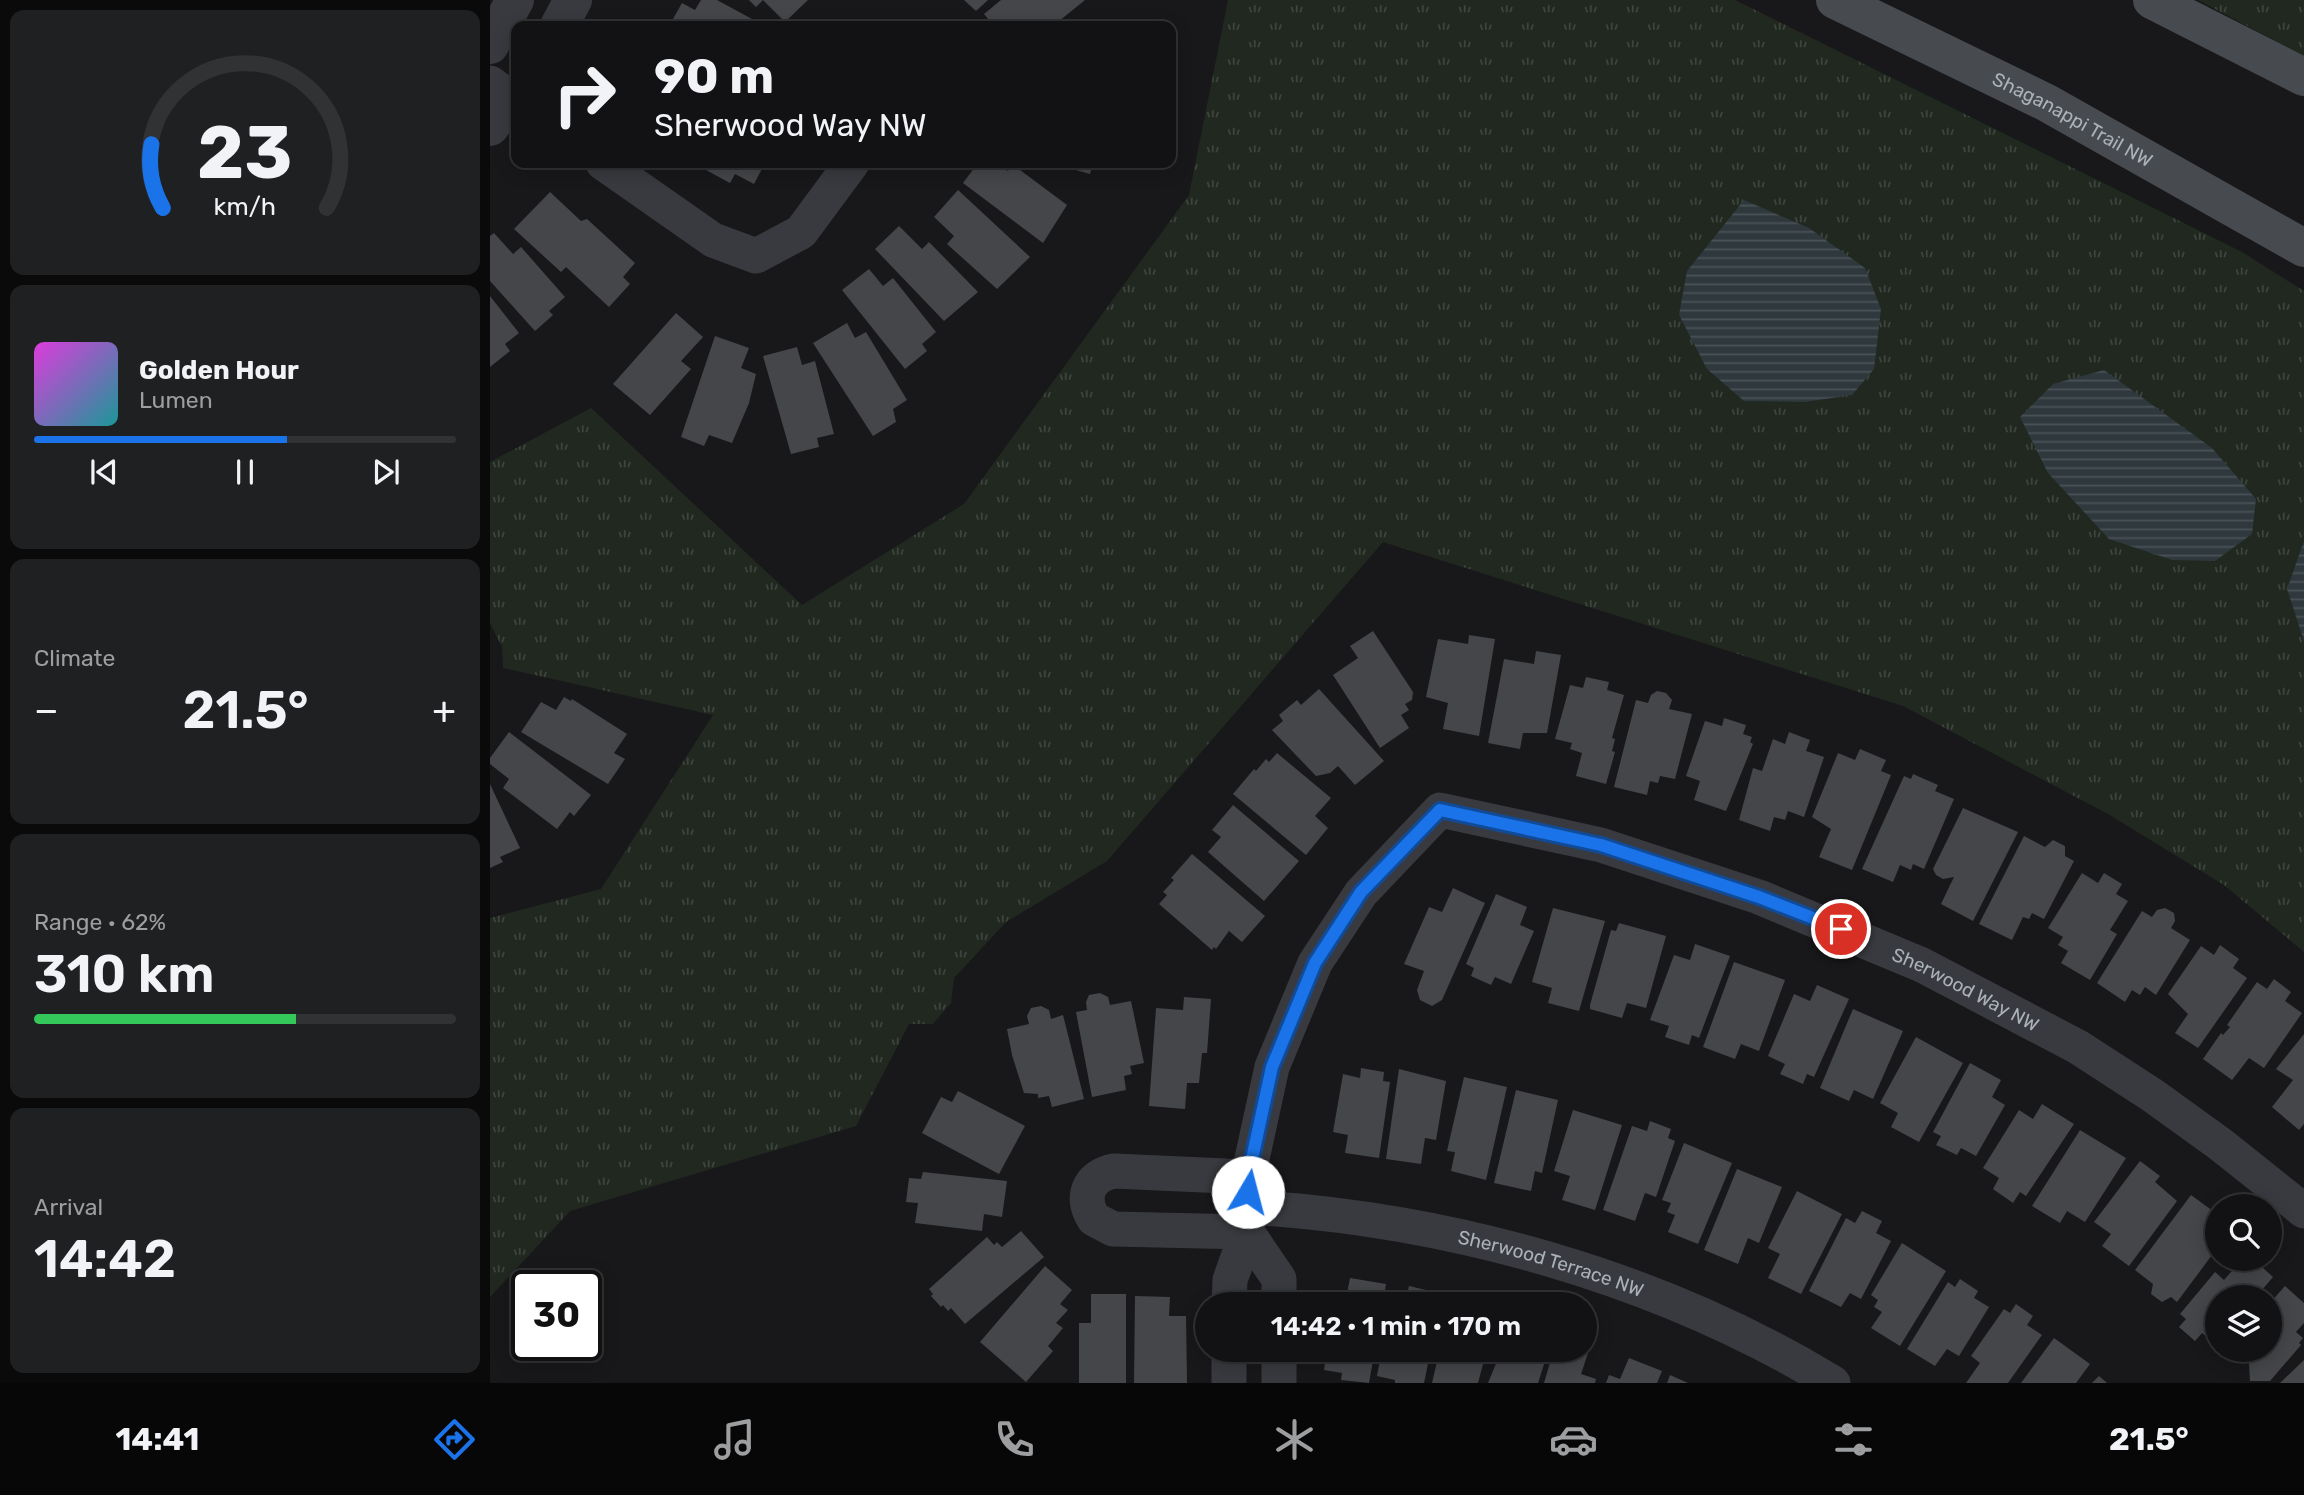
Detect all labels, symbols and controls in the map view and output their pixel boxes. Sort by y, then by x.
text: 90 m [654,47,774,105]
icon: right [539,49,630,140]
street label: Shaganappi Trail NW [1989,67,2157,172]
text: Sherwood Way NW [654,106,927,144]
text: 23 [197,111,293,197]
text: km/h [214,192,276,221]
text: Golden Hour [139,355,299,386]
text: Lumen [139,386,213,414]
icon: previous [85,453,123,491]
icon: pause [226,453,264,491]
icon: next [367,453,405,491]
text: Climate [34,644,115,672]
text: 21.5° [182,679,309,741]
text: − [34,687,59,733]
text: + [432,687,456,733]
pin [1811,899,1871,959]
text: Range · 62% [34,908,166,936]
icon: arrive [1822,910,1860,948]
street label: Sherwood Way NW [1889,942,2043,1036]
text: 310 km [34,943,215,1005]
position arrow [1211,1155,1285,1229]
text: Arrival [34,1193,103,1221]
map controls [2205,1194,2282,1362]
button: search [2205,1194,2282,1271]
street label: Sherwood Terrace NW [1456,1225,1647,1301]
text: 14:42 [34,1228,176,1290]
speed limit sign: 30 [511,1270,602,1361]
button: layers [2205,1285,2282,1362]
text: 14:42 · 1 min · 170 m [1271,1311,1521,1342]
icon: directions [430,1415,479,1464]
icon: music [710,1415,759,1464]
icon: phone [990,1415,1039,1464]
icon: climate [1270,1415,1319,1464]
icon: car [1549,1415,1598,1464]
icon: filters [1829,1415,1878,1464]
text: 14:41 [115,1420,199,1458]
text: 21.5° [2109,1420,2189,1458]

